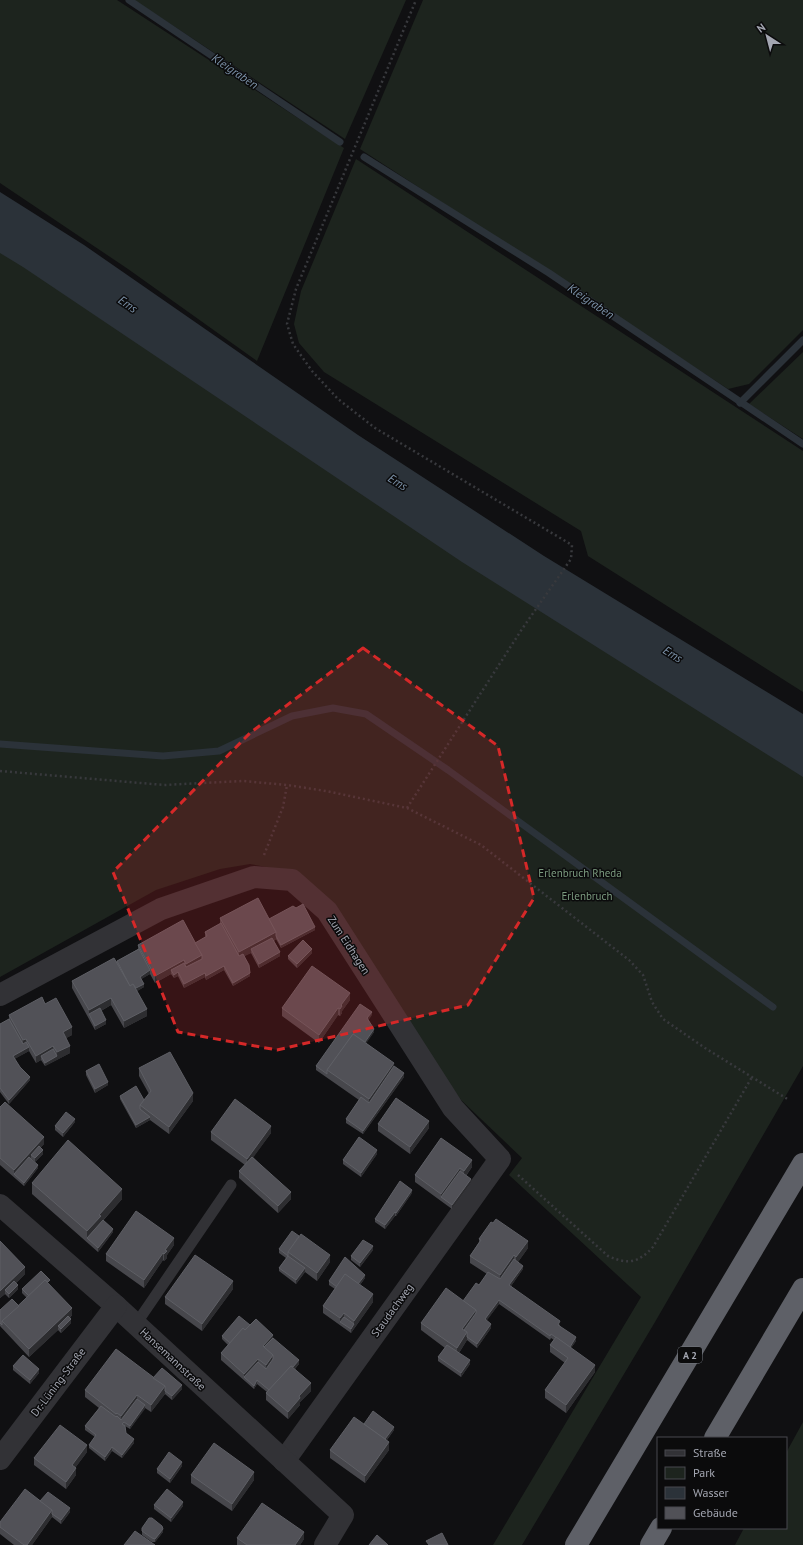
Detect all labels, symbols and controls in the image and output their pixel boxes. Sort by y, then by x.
north arrow [747,16,787,56]
text: N [754,20,768,36]
water label: Kleigraben [209,50,261,92]
water label: Kleigraben [565,280,617,322]
water label: Ems [115,292,141,316]
water label: Ems [386,470,411,494]
water label: Ems [661,642,686,666]
park label: Erlenbruch Rheda [538,866,622,880]
park label: Erlenbruch [561,889,613,903]
street label: Zum Eidhagen [325,913,373,977]
street label: Staudachweg [368,1280,416,1339]
street label: Hansemannstraße [137,1325,209,1393]
street label: Dr.-Lüning-Straße [28,1345,89,1419]
road number: A 2 [678,1347,702,1363]
legend [657,1437,787,1529]
text: Straße [693,1445,727,1460]
text: Park [693,1465,715,1480]
text: Wasser [693,1485,729,1500]
text: Gebäude [693,1505,738,1520]

